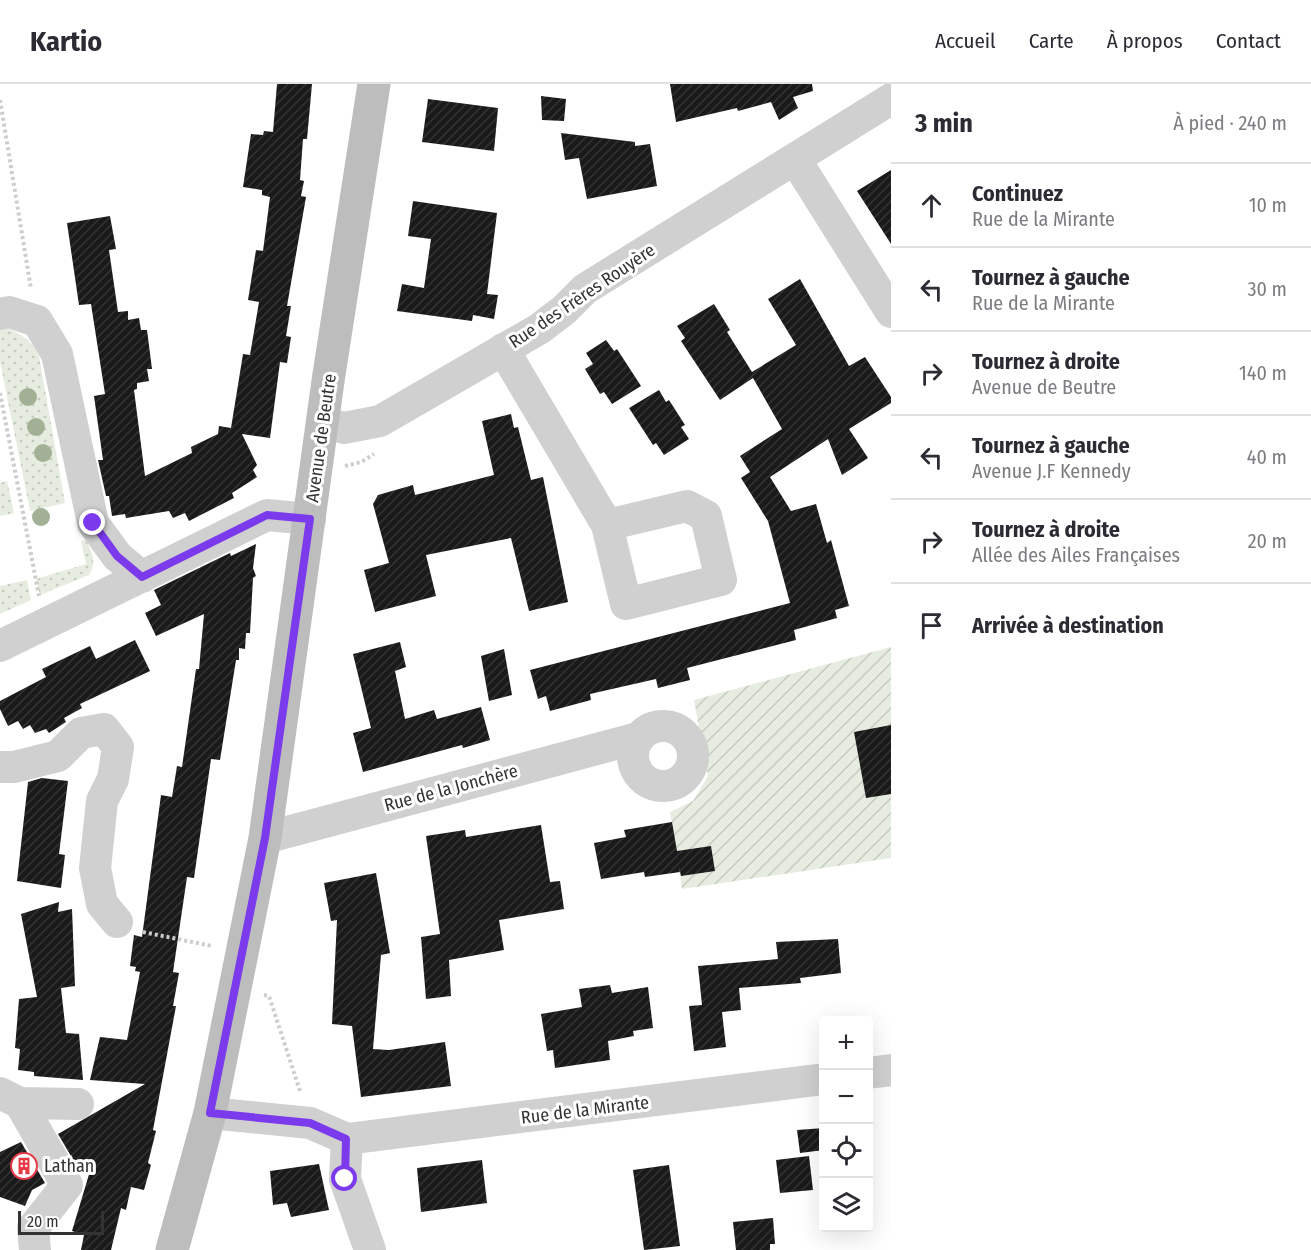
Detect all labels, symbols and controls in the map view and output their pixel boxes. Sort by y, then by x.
text: Kartio [30,25,102,58]
text: Accueil [935,28,996,54]
text: Carte [1029,28,1074,54]
text: À propos [1107,28,1183,54]
text: Contact [1216,28,1281,54]
text: 3 min [915,108,973,139]
text: À pied · 240 m [1173,111,1287,135]
text: Continuez [972,180,1063,207]
icon: ahead [915,189,948,222]
text: 10 m [1249,193,1287,217]
text: Rue de la Mirante [972,207,1115,231]
street label: Rue des Frères Rouyère [505,239,659,353]
text: Tournez à gauche [972,264,1130,291]
icon: left [915,273,948,306]
text: 30 m [1247,277,1287,301]
text: Rue de la Mirante [972,291,1115,315]
text: Tournez à droite [972,348,1120,375]
icon: right [915,357,948,390]
text: 140 m [1239,361,1287,385]
street label: Avenue de Beutre [301,372,341,504]
text: Avenue de Beutre [972,375,1116,399]
text: Tournez à gauche [972,432,1130,459]
icon: left [915,441,948,474]
text: 40 m [1247,445,1287,469]
text: Avenue J.F Kennedy [972,459,1131,483]
route end [79,509,105,535]
text: Tournez à droite [972,516,1120,543]
icon: right [915,525,948,558]
text: 20 m [1248,529,1287,553]
text: Allée des Ailes Françaises [972,543,1180,567]
icon: arrive [915,609,948,642]
text: Arrivée à destination [972,612,1164,639]
street label: Rue de la Jonchère [382,760,520,816]
map controls [819,1016,873,1232]
button: + [819,1016,873,1070]
button: − [819,1070,873,1124]
street label: Rue de la Mirante [520,1091,650,1129]
button: locate [819,1124,873,1178]
building icon: Lathan [9,1151,39,1181]
place label: Lathan [44,1155,94,1177]
route start [331,1165,357,1191]
button: layers [819,1178,873,1232]
scale bar [18,1208,104,1236]
text: 20 m [27,1212,58,1231]

